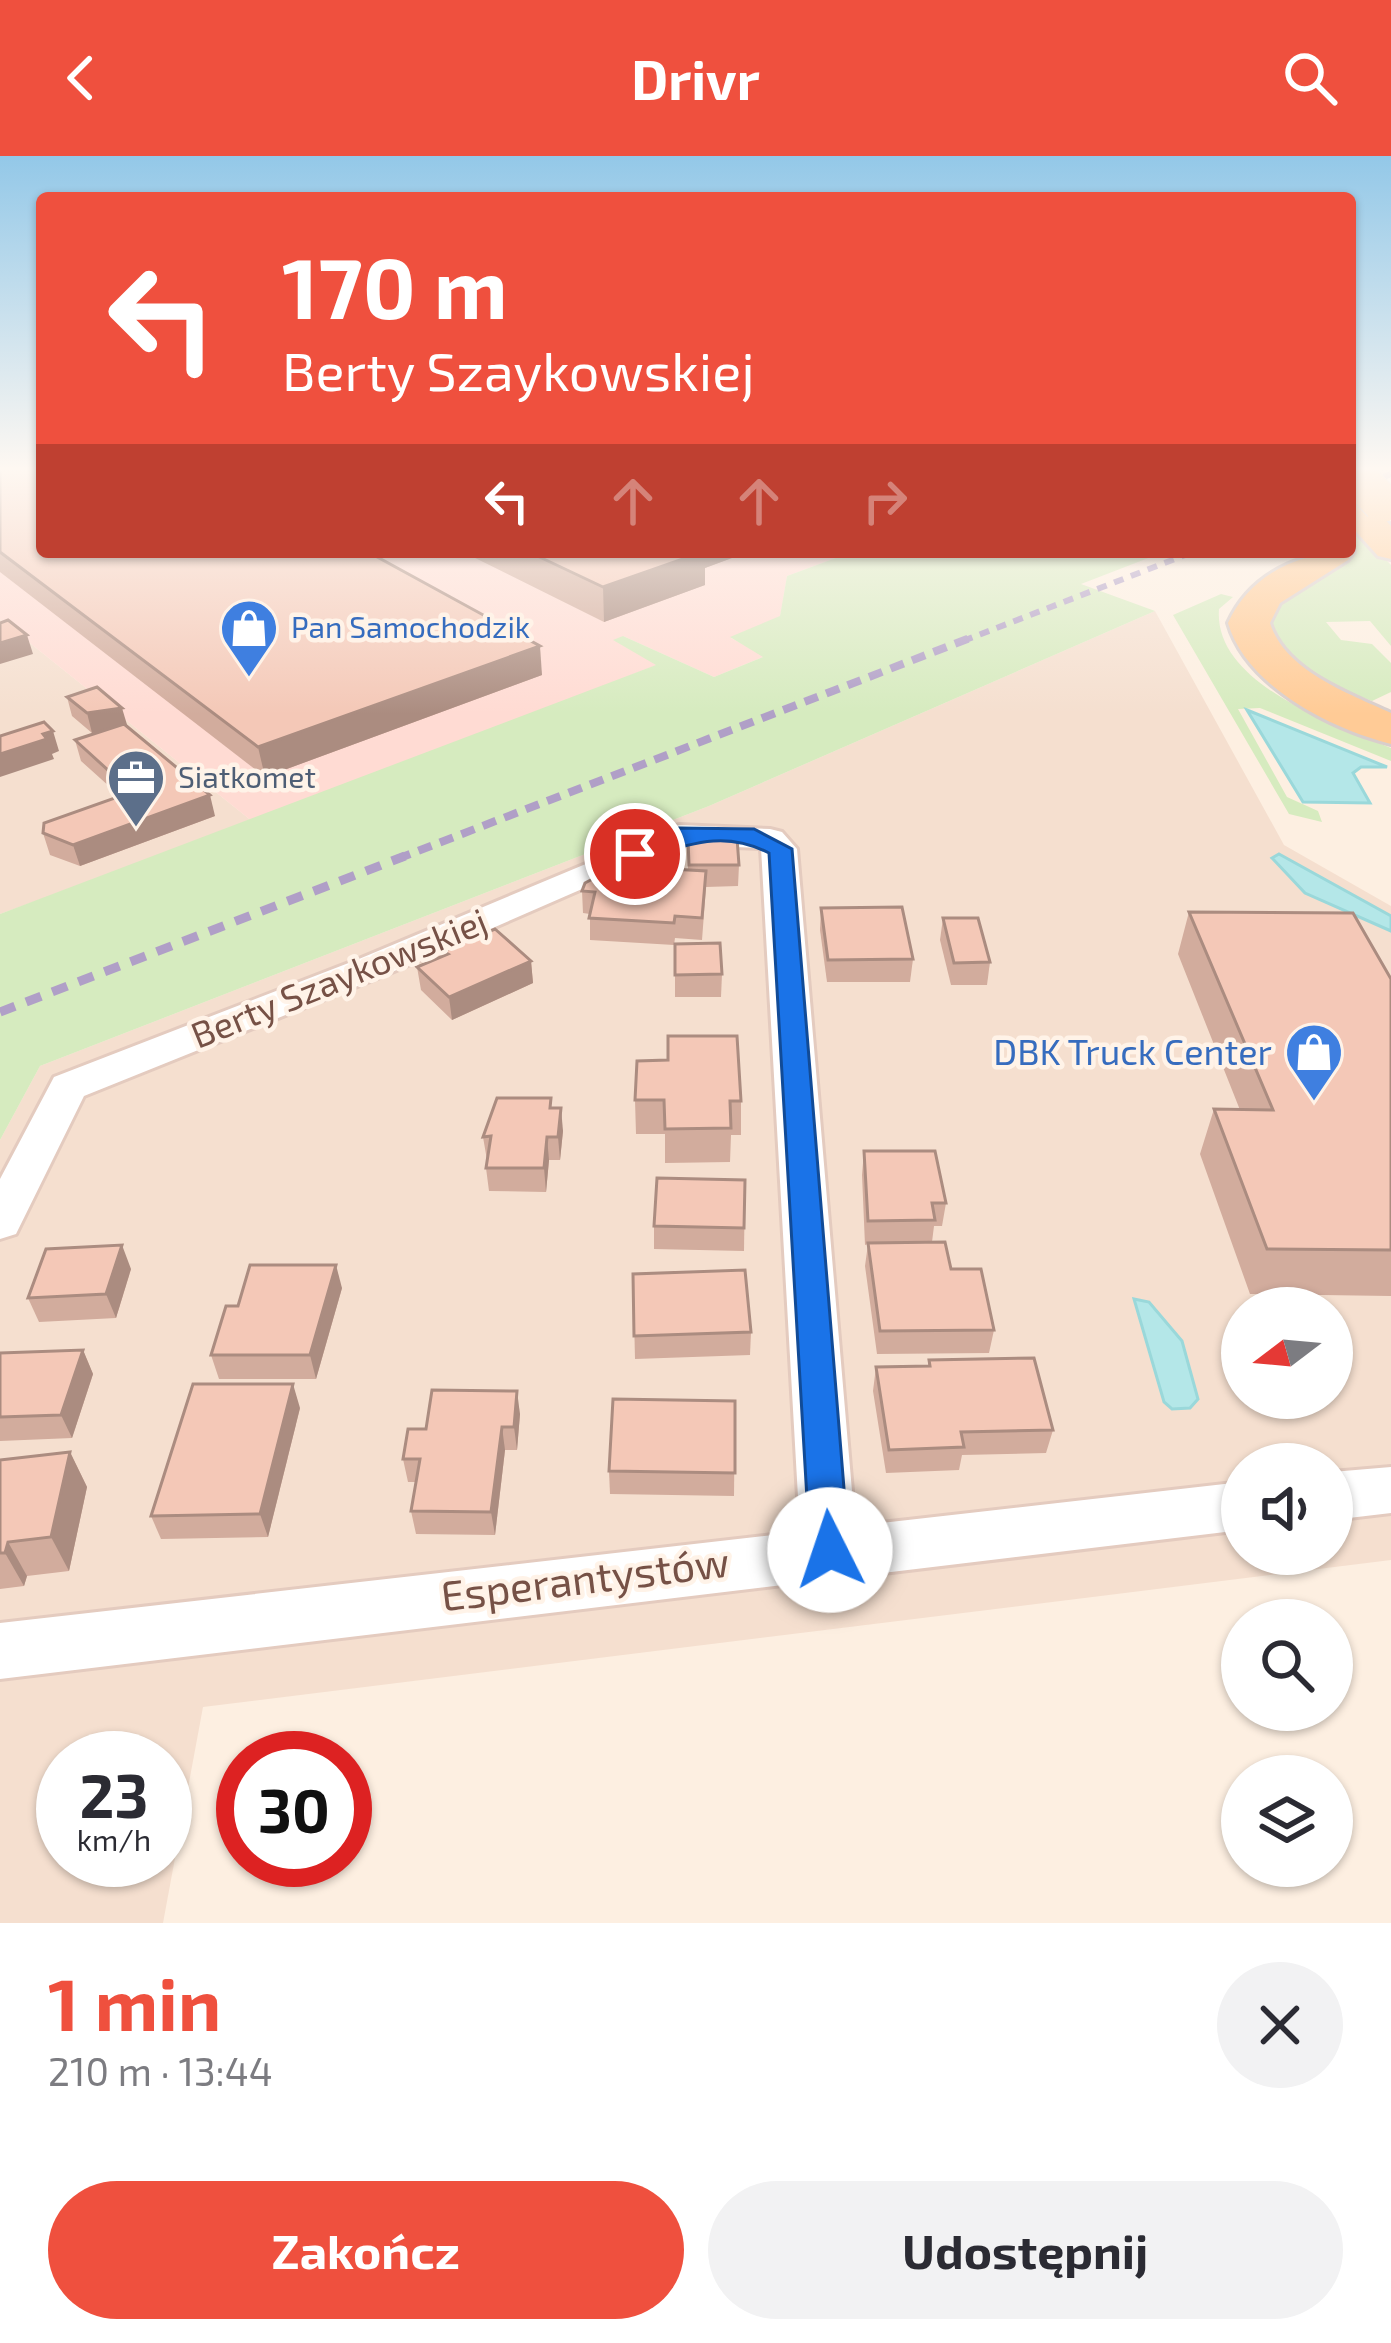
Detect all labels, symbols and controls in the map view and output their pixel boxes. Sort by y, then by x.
icon: back [48,45,114,111]
icon: search [1277,45,1343,111]
text: Drivr [631,46,760,111]
text: 170 m [282,235,508,336]
icon: left [84,240,240,396]
text: Berty Szaykowskiej [282,337,755,402]
icon: left [474,468,540,534]
icon: ahead [600,468,666,534]
icon: ahead [726,468,792,534]
icon: right [852,468,918,534]
shop icon: Pan Samochodzik [218,597,280,679]
place label: Pan Samochodzik [291,608,530,644]
office icon: Siatkomet [105,747,167,829]
place label: Siatkomet [178,758,316,794]
pin [584,803,686,905]
icon: arrive [602,821,668,887]
street label: Berty Szaykowskiej [184,898,493,1056]
shop icon: DBK Truck Center [1283,1021,1345,1103]
place label: DBK Truck Center [993,1029,1272,1072]
north arrow [1221,1287,1353,1419]
map controls [1221,1287,1353,1887]
button: sound [1221,1443,1353,1575]
position arrow [767,1487,893,1613]
street label: Esperantystów [438,1535,732,1619]
button: search [1221,1599,1353,1731]
speed limit sign: 30 [216,1731,372,1887]
button: layers [1221,1755,1353,1887]
text: 23 [80,1758,148,1830]
text: km/h [77,1821,151,1857]
text: 1 min [48,1959,221,2045]
button: close [1217,1962,1343,2088]
text: 210 m · 13:44 [48,2047,273,2094]
button: Zakończ [48,2181,684,2319]
button: Udostępnij [708,2181,1343,2319]

